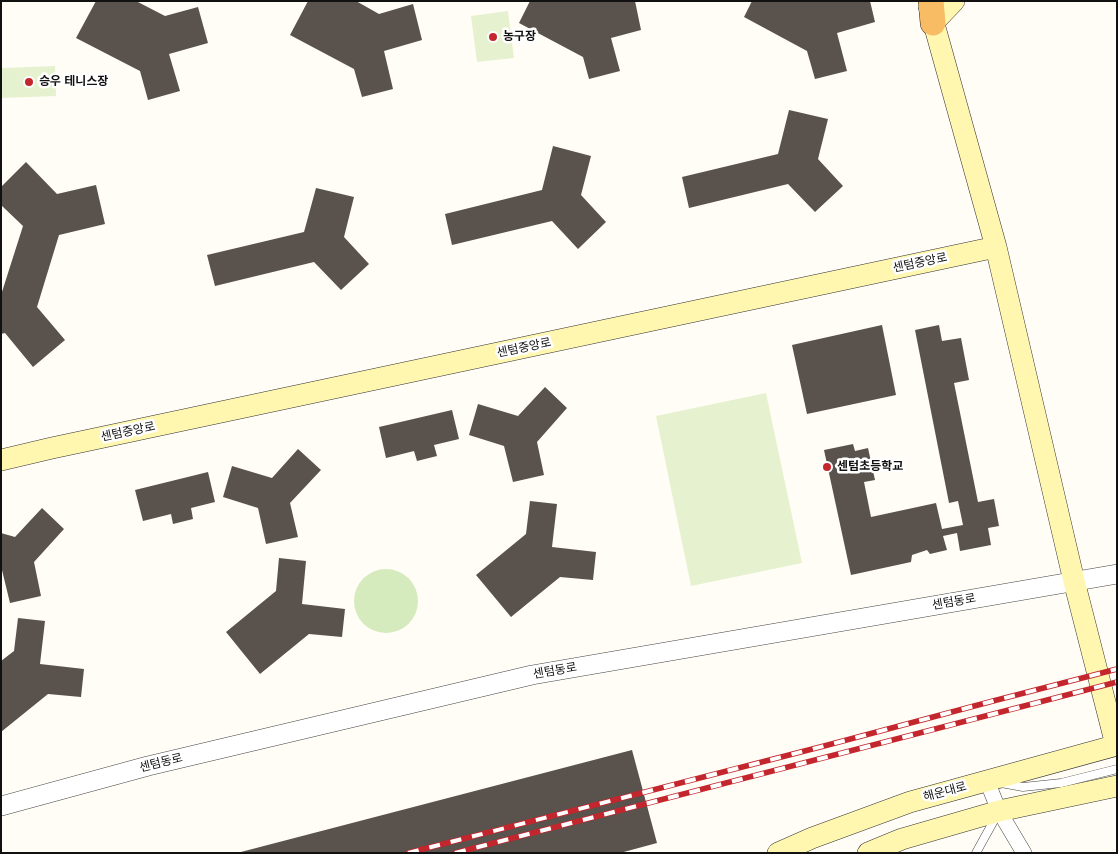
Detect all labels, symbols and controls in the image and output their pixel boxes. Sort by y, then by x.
place label: 농구장 [503,30,536,44]
marker: 농구장 [487,31,499,43]
place label: 승우 테니스장 [39,75,108,89]
marker: 승우 테니스장 [23,76,35,88]
street label: 센텀중앙로 [892,250,948,276]
street label: 센텀중앙로 [496,335,552,361]
street label: 센텀중앙로 [100,419,156,445]
place label: 센텀초등학교 [837,460,903,474]
marker: 센텀초등학교 [821,461,833,473]
street label: 센텀동로 [931,591,977,613]
street label: 센텀동로 [532,660,578,682]
street label: 센텀동로 [138,751,184,775]
street label: 해운대로 [922,779,968,805]

